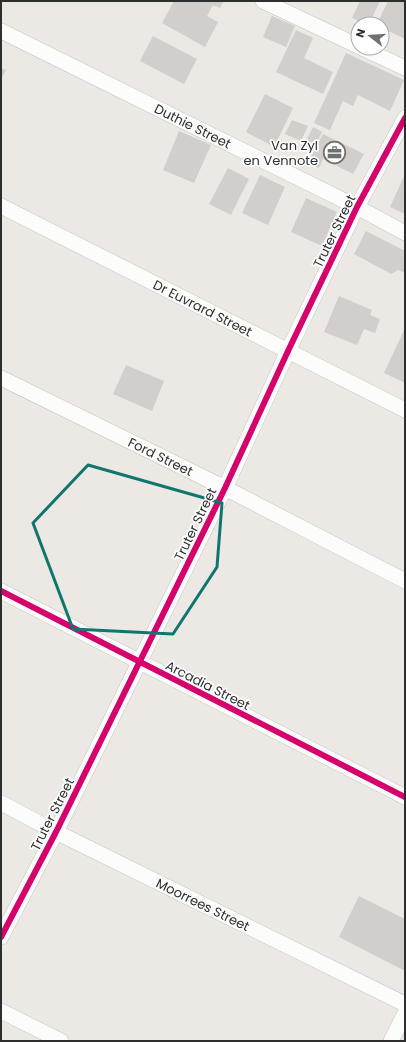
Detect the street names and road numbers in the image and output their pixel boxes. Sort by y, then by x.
street label: Duthie Street [151,99,234,153]
street label: Truter Street [309,191,361,271]
street label: Dr Euvrard Street [150,275,256,341]
street label: Ford Street [125,433,196,481]
street label: Truter Street [170,484,222,564]
street label: Arcadia Street [162,656,254,715]
street label: Truter Street [26,774,79,854]
street label: Moorrees Street [153,874,253,936]

